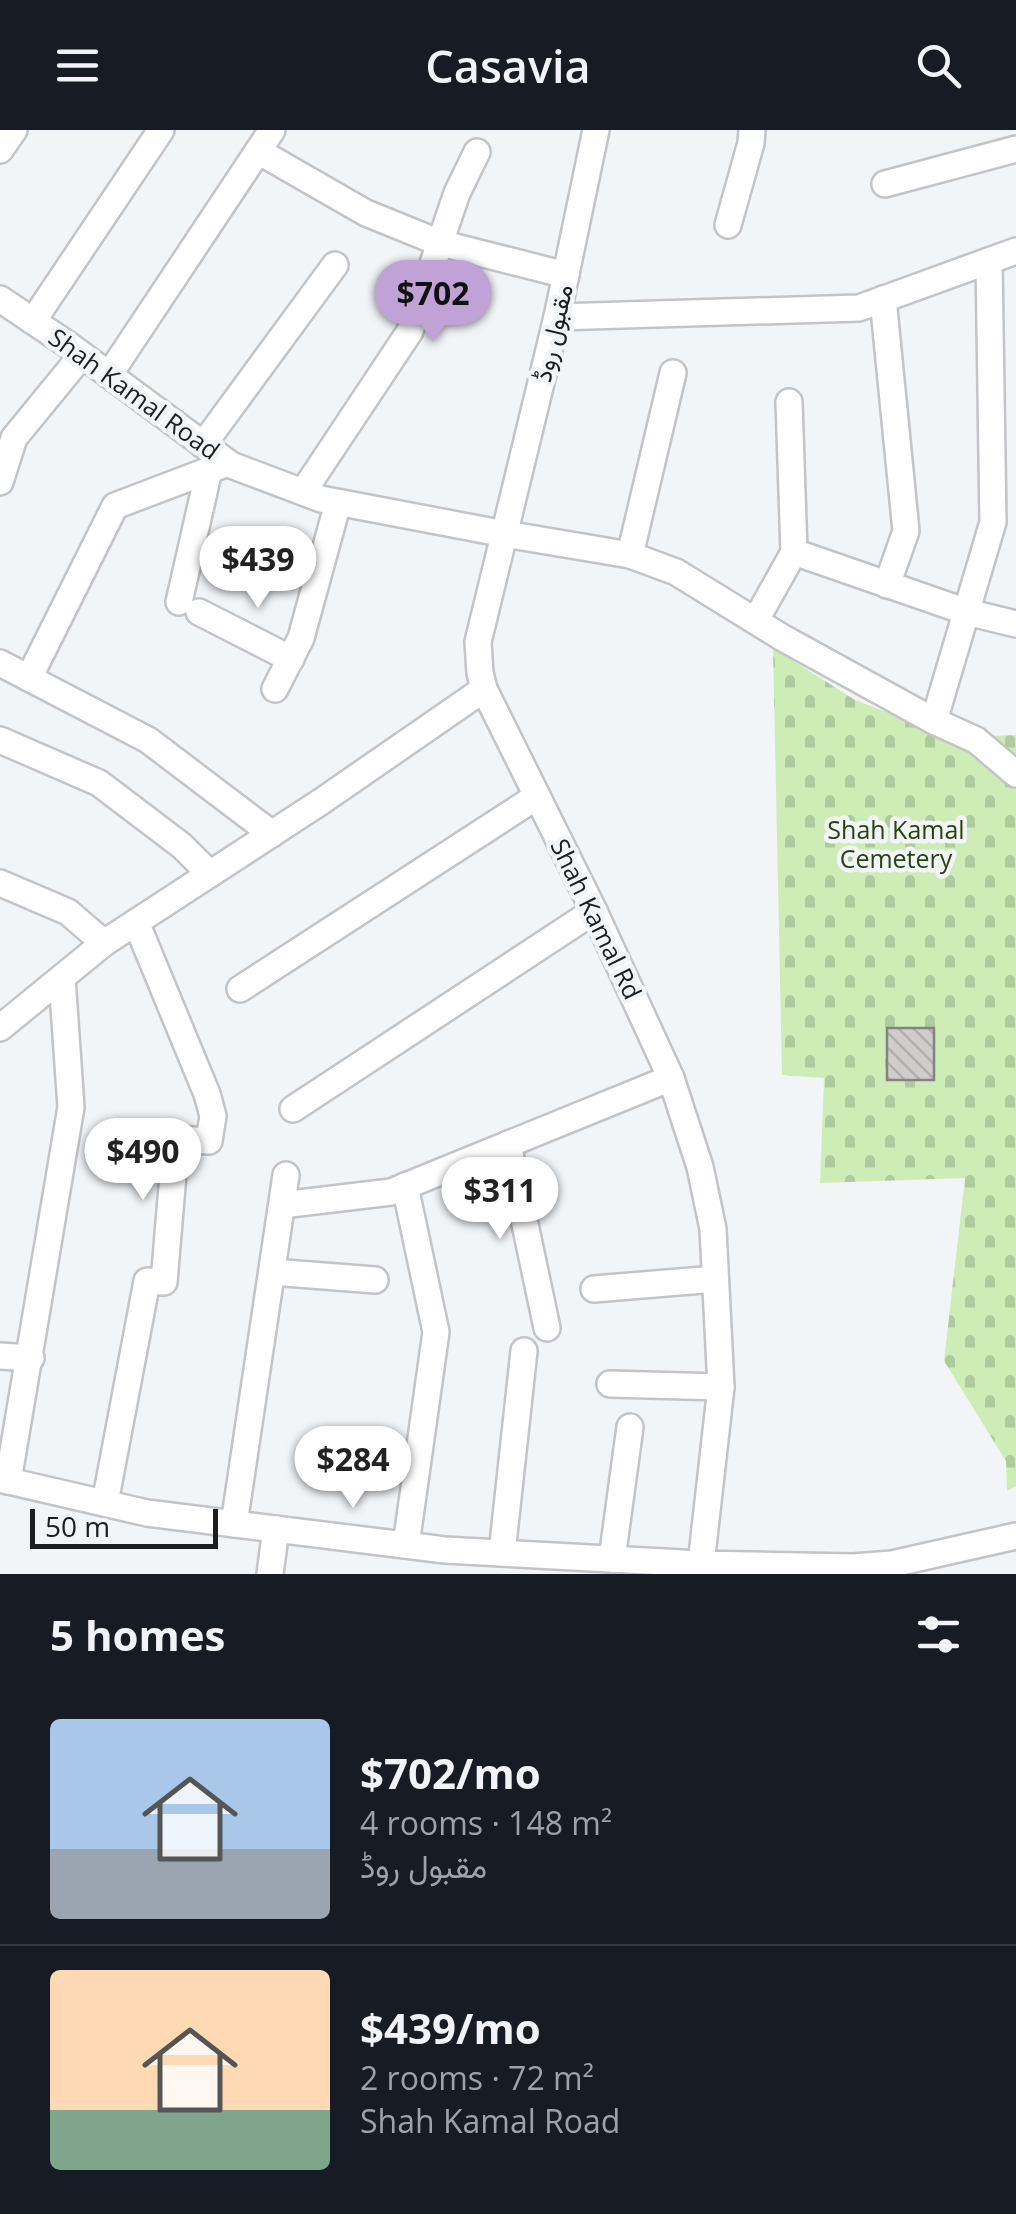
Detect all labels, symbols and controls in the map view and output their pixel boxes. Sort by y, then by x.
text: Casavia [425,35,591,96]
icon: menu [50,38,105,93]
icon: search [911,38,966,93]
pin: $702 [374,260,492,345]
text: $702 [396,271,470,314]
street label: مقبول روڈ [524,281,580,385]
street label: Shah Kamal Road [42,320,227,467]
pin: $439 [199,526,317,611]
text: $439 [221,537,295,580]
park label: Shah Kamal Cemetery [827,812,965,875]
street label: Shah Kamal Rd [543,833,650,1004]
pin: $490 [84,1118,202,1203]
text: $490 [106,1129,180,1172]
pin: $311 [441,1157,559,1242]
text: $311 [463,1168,537,1211]
pin: $284 [294,1426,412,1511]
text: $284 [316,1437,390,1480]
scale bar [30,1504,218,1548]
text: 50 m [45,1507,110,1545]
text: 5 homes [50,1606,225,1663]
icon: filters [911,1607,966,1662]
text: $702/mo [360,1744,541,1801]
icon: home [130,1759,250,1879]
text: 4 rooms · 148 m² [360,1801,612,1844]
text: مقبول روڈ [360,1844,487,1887]
text: $439/mo [360,1999,541,2056]
icon: home [130,2010,250,2130]
text: 2 rooms · 72 m² [360,2056,594,2099]
text: Shah Kamal Road [360,2099,620,2142]

